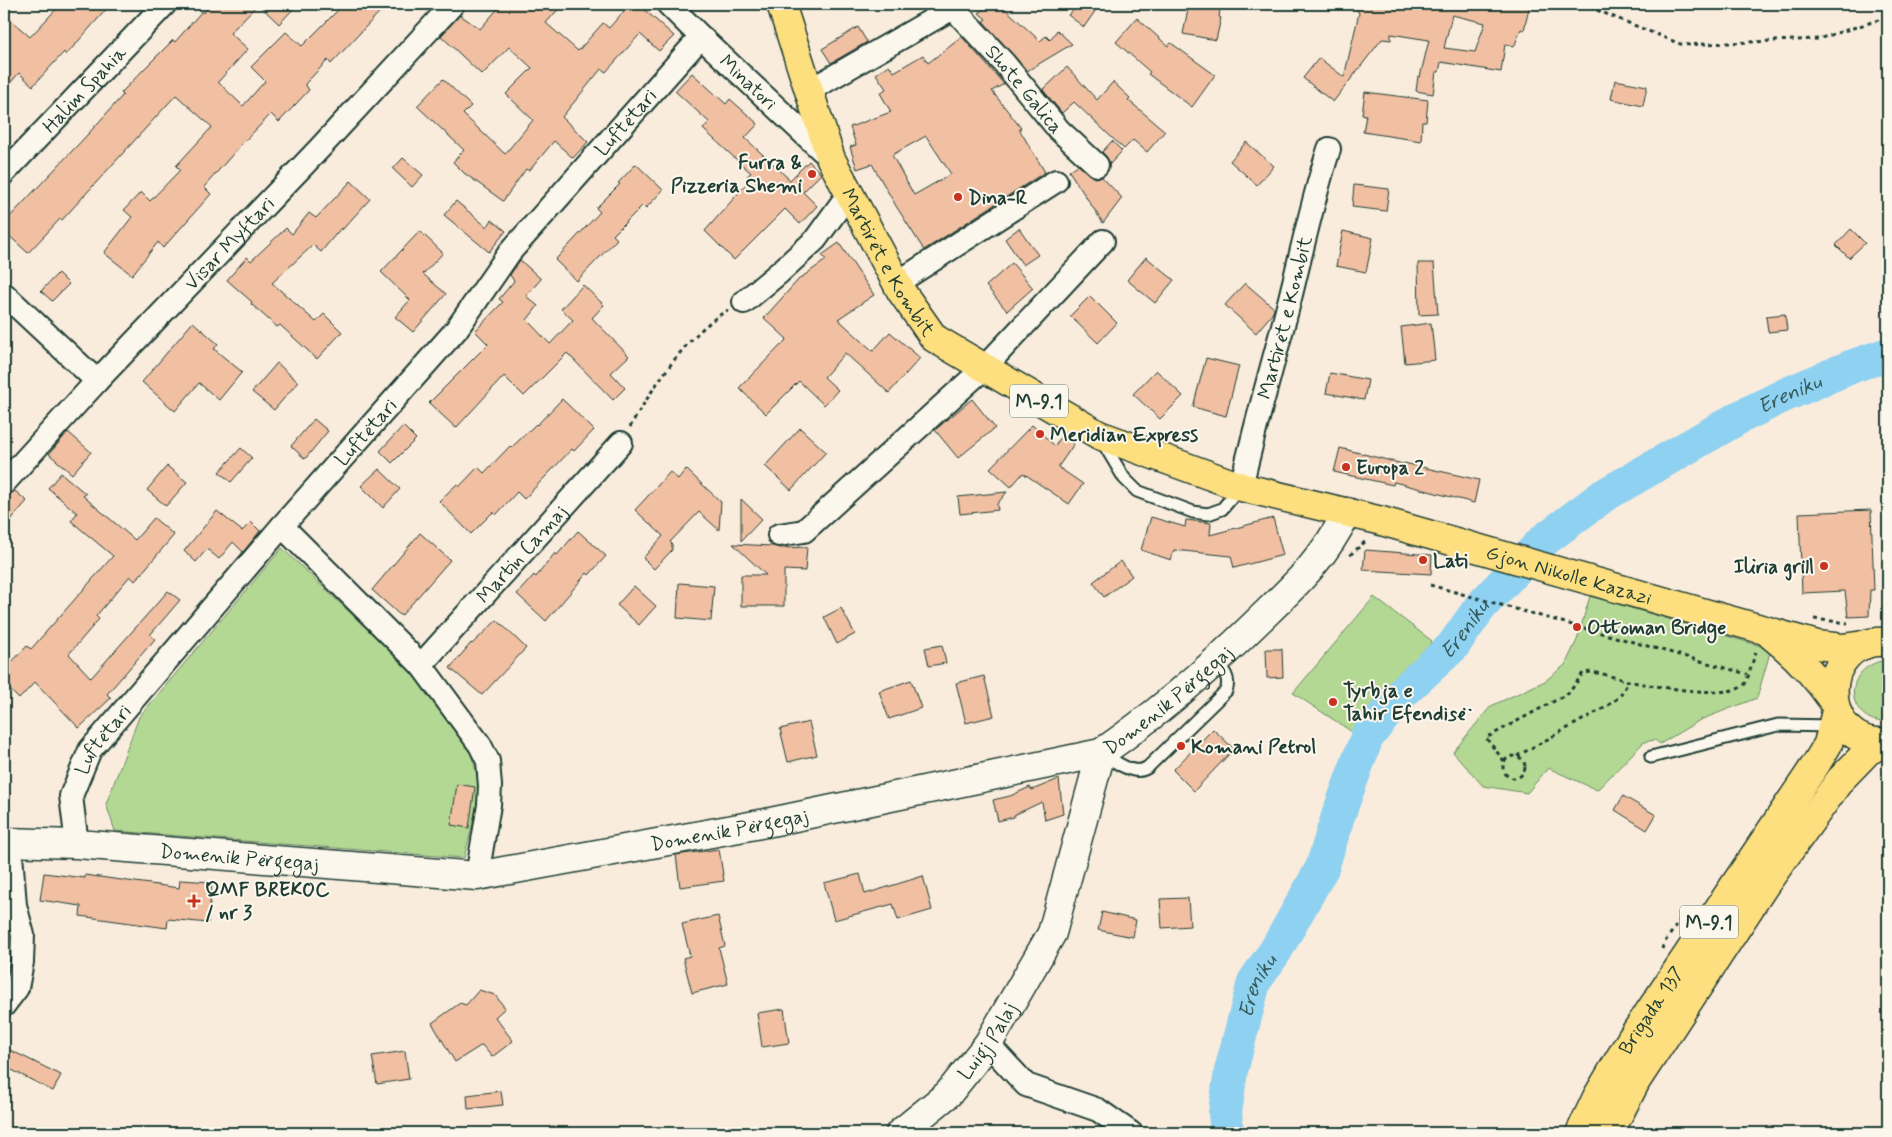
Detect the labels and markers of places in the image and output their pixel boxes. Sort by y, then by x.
place label: Furra & Pizzeria Shemi [671,150,803,200]
marker: Furra & Pizzeria Shemi [806,168,818,180]
place label: Dina-R [968,185,1028,212]
marker: Dina-R [952,191,964,203]
place label: Meridian Express [1050,422,1198,449]
marker: Meridian Express [1034,428,1046,440]
place label: Europa 2 [1356,455,1424,482]
marker: Europa 2 [1340,461,1352,473]
place label: Lati [1433,548,1468,575]
marker: Lati [1417,554,1429,566]
place label: Iliria grill [1734,554,1814,581]
marker: Iliria grill [1818,560,1830,572]
place label: Ottoman Bridge [1587,615,1726,644]
marker: Ottoman Bridge [1571,621,1583,633]
place label: Tyrbja e Tahir Efendisë [1343,678,1472,728]
marker: Tyrbja e Tahir Efendisë [1327,696,1339,708]
place label: Komani Petrol [1191,734,1316,761]
marker: Komani Petrol [1175,740,1187,752]
place label: QMF BREKOC / nr 3 [205,877,330,927]
marker: QMF BREKOC / nr 3 [187,894,201,908]

